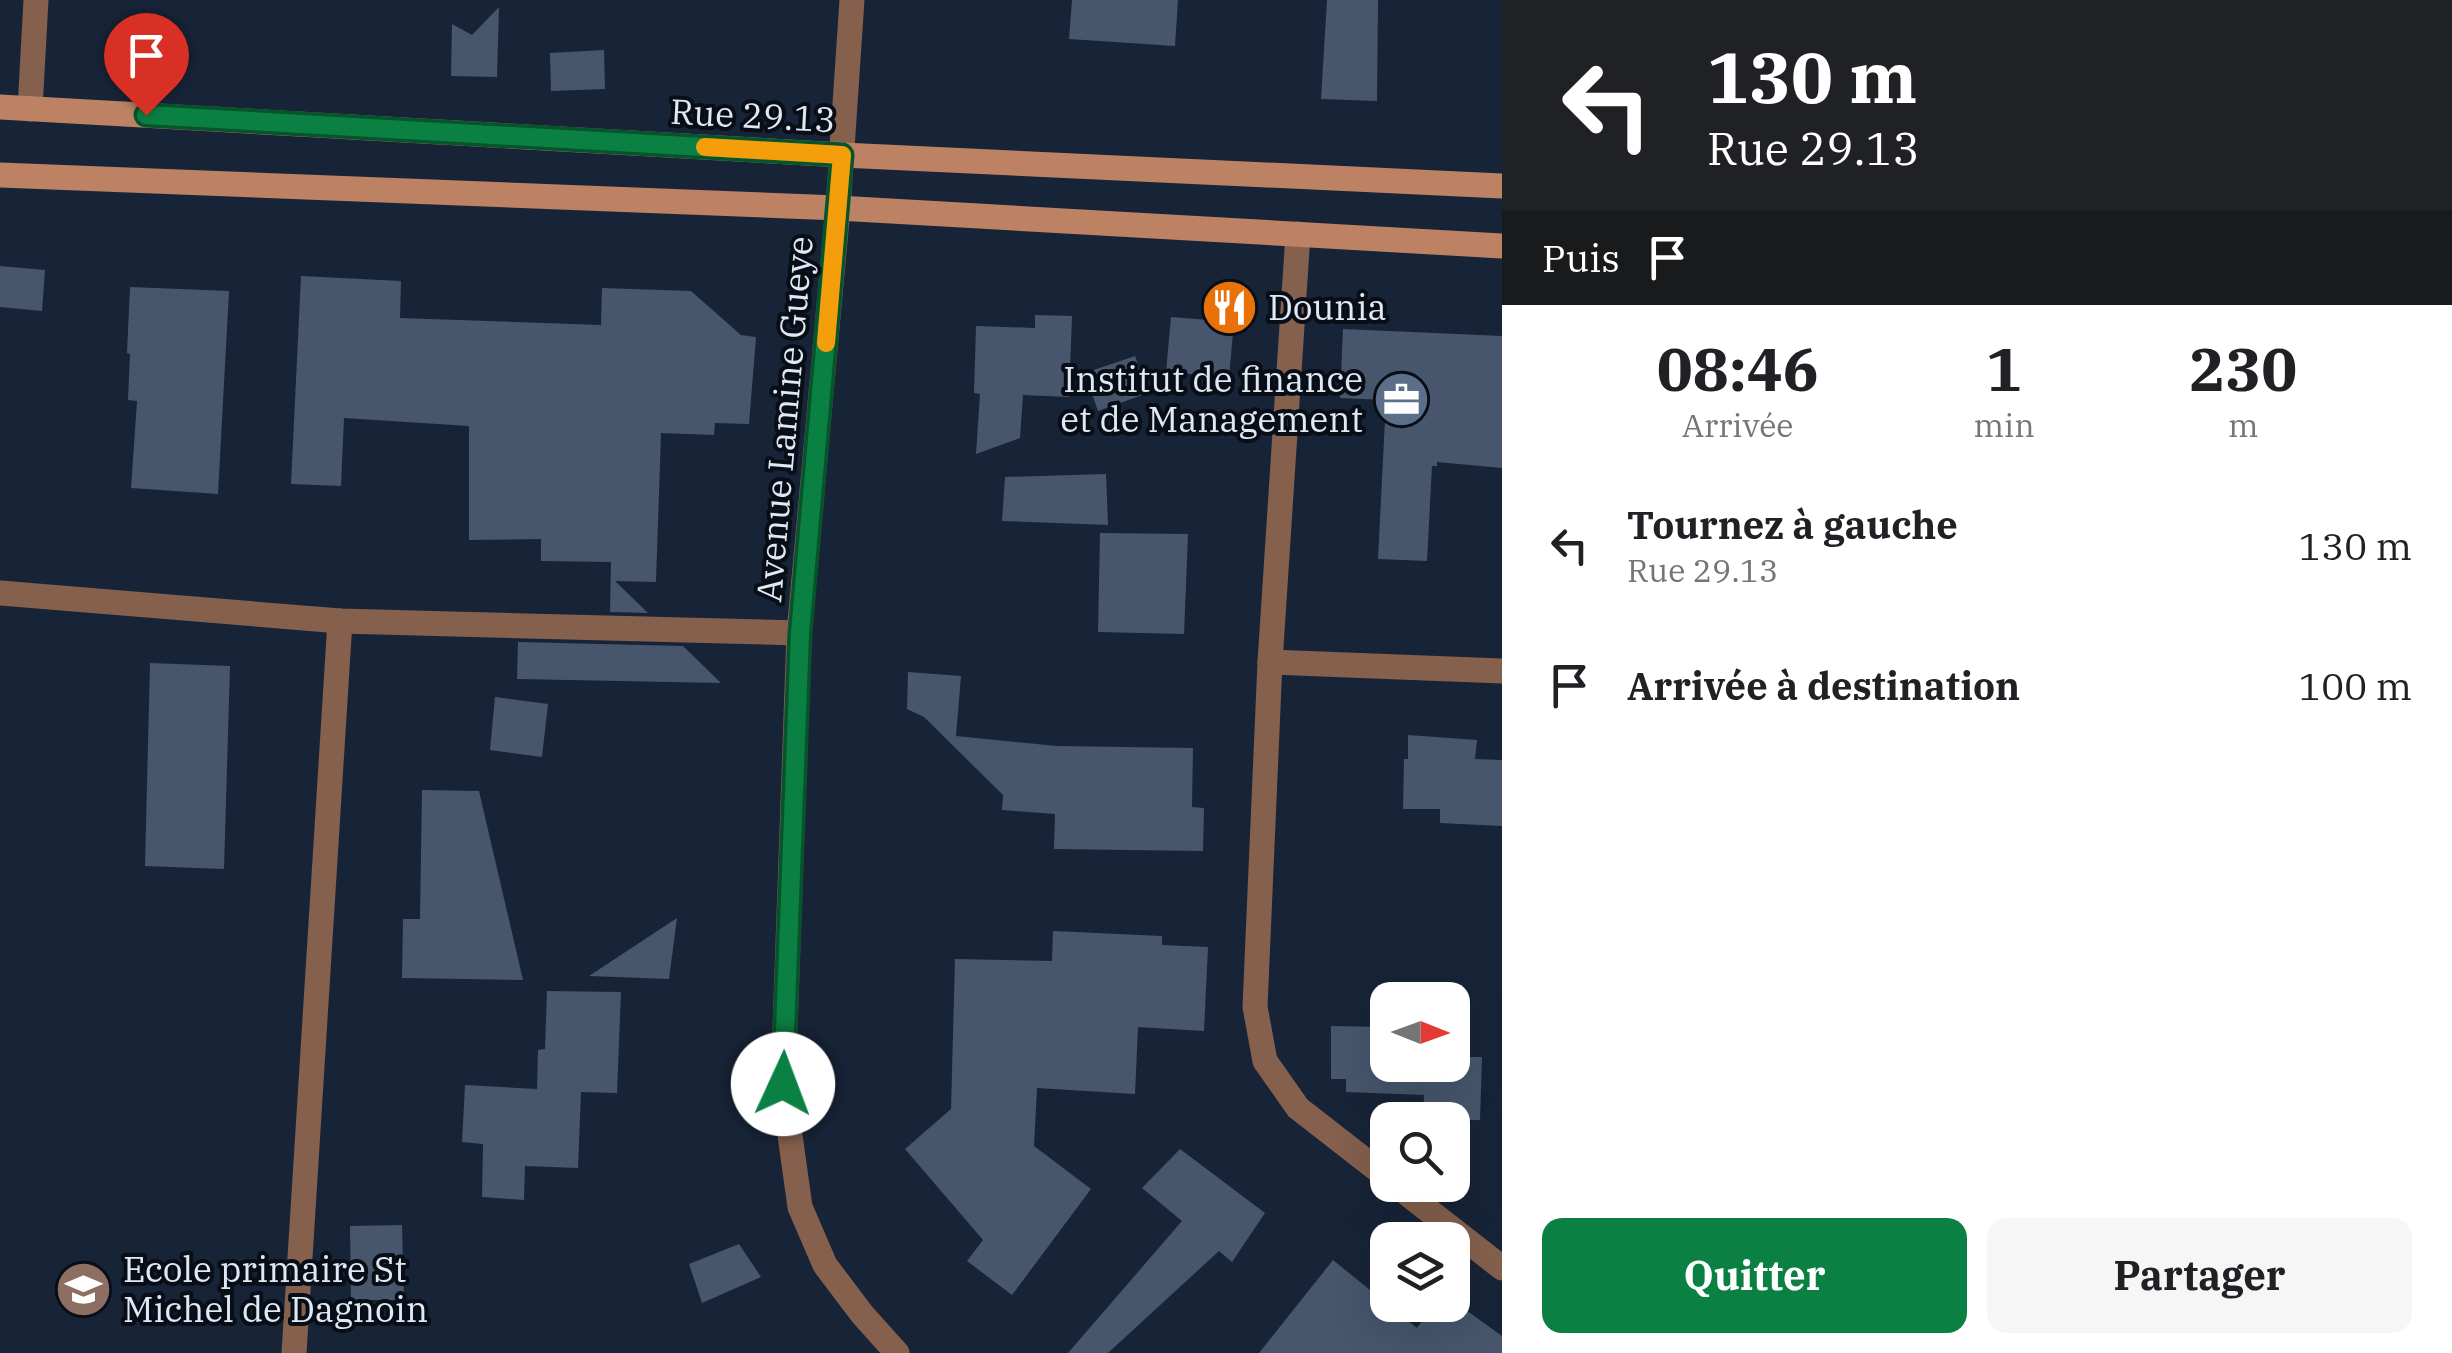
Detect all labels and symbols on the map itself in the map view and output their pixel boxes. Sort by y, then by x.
pin [104,13,189,116]
street label: Rue 29.13 [669,88,837,142]
street label: Avenue Lamine Gueye [745,234,823,604]
restaurant icon: Dounia [1199,277,1259,337]
place label: Dounia [1268,284,1387,330]
place label: Institut de finance et de Management [1060,356,1363,442]
office icon: Institut de finance et de Management [1372,369,1432,429]
north arrow [1370,982,1470,1082]
position arrow [731,1032,835,1136]
place label: Ecole primaire St Michel de Dagnoin [123,1246,428,1332]
school or university icon: Ecole primaire St Michel de Dagnoin [54,1259,114,1319]

